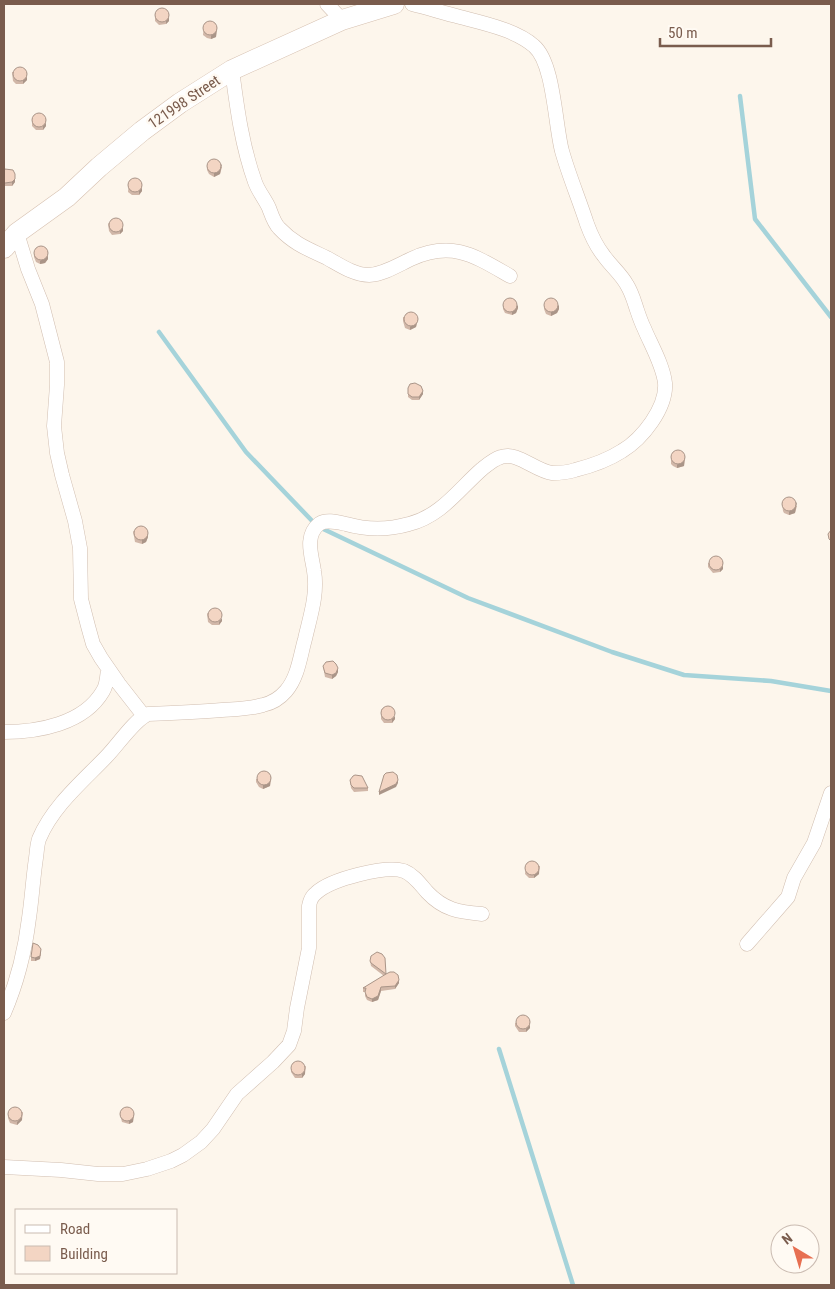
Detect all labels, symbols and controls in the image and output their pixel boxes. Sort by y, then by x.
scale bar [660,15,771,47]
text: 50 m [668,24,698,42]
street label: 121998 Street [145,71,223,133]
legend [15,1209,178,1274]
text: Road [60,1220,90,1238]
north arrow [770,1224,820,1274]
text: N [779,1230,795,1248]
text: Building [60,1245,108,1263]

